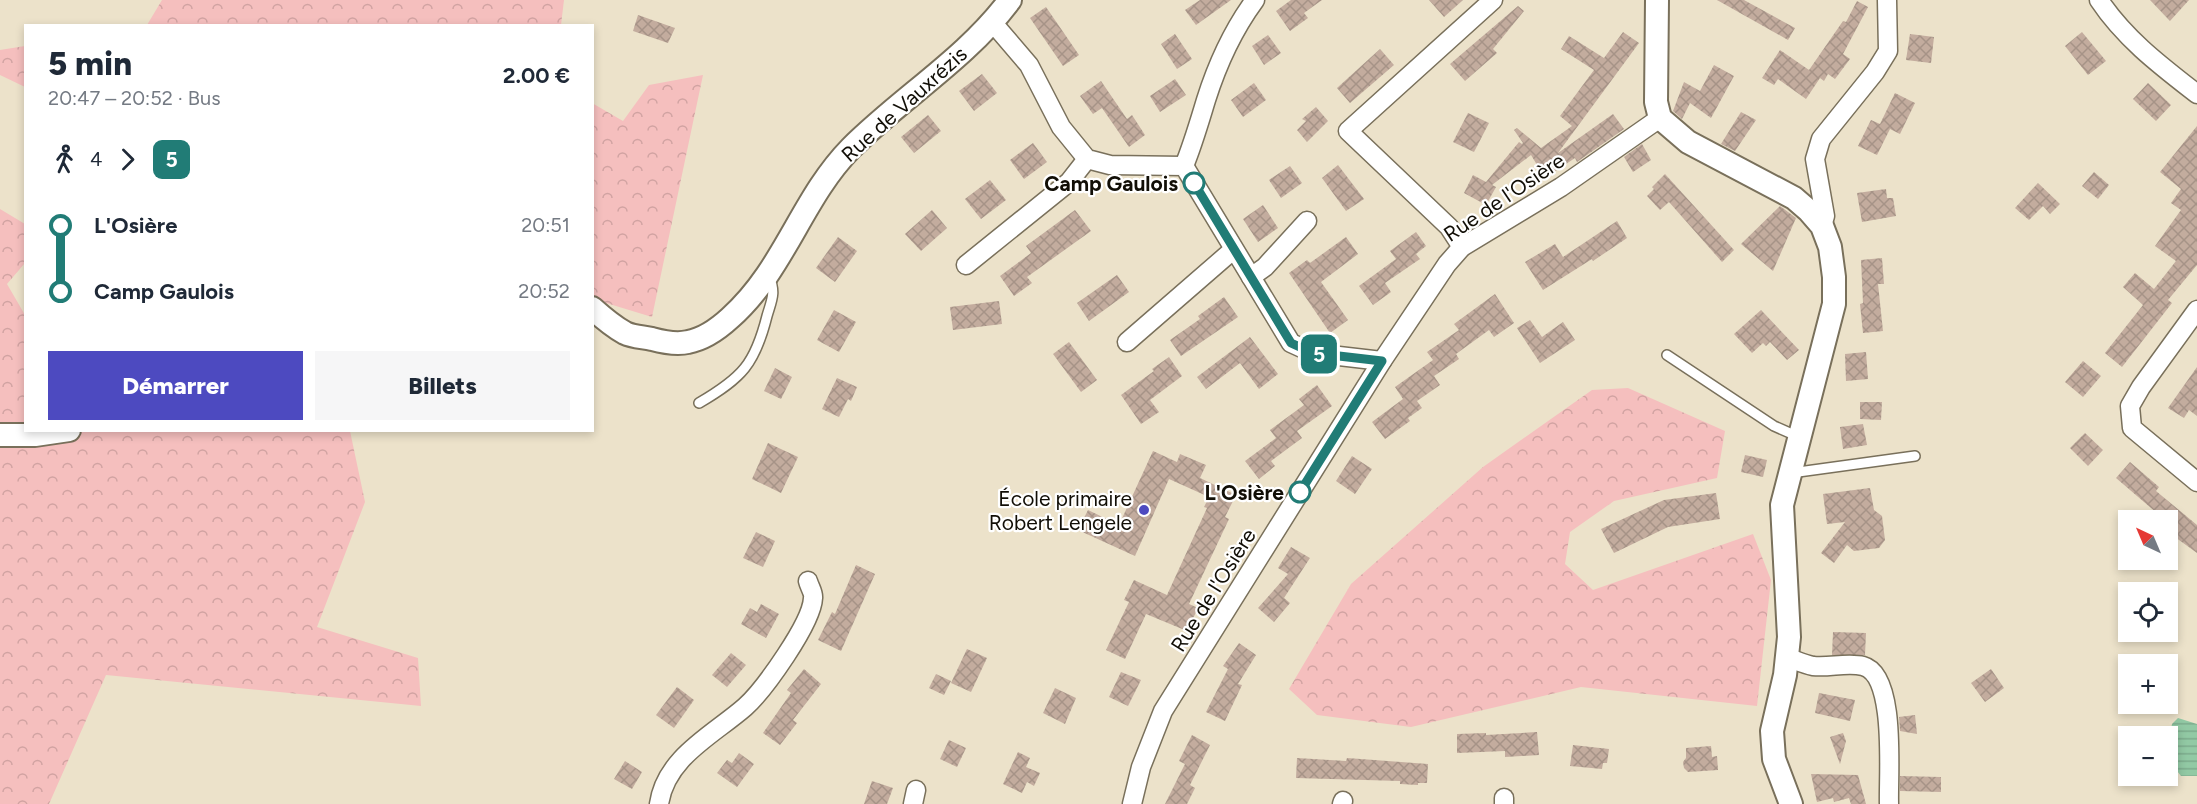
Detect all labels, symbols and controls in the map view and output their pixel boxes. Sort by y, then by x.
street label: Rue de Vauxrézis [836,41,972,167]
text: 5 min [48,44,132,83]
text: 2.00 € [503,62,570,89]
text: 20:47 – 20:52 · Bus [48,86,221,110]
icon: walk [48,143,81,176]
icon: forward [111,143,144,176]
text: 4 [90,147,102,171]
text: 5 [165,147,178,172]
street label: Rue de l'Osière [1439,147,1569,247]
place label: Camp Gaulois [1044,171,1178,196]
marker: Camp Gaulois [1183,172,1205,194]
text: L'Osière [94,212,177,239]
text: 20:51 [521,213,570,237]
text: Camp Gaulois [94,278,234,305]
text: 20:52 [518,279,570,303]
line badge: 5 [1300,334,1338,374]
text: 5 [1313,342,1325,367]
button: Démarrer [48,351,303,420]
button: Billets [315,351,570,420]
place label: L'Osière [1204,480,1284,505]
marker: L'Osière [1289,481,1311,503]
place label: École primaire Robert Lengele [989,486,1132,535]
marker: École primaire Robert Lengele [1137,503,1151,517]
north arrow [2118,510,2178,570]
map controls [2118,510,2178,786]
street label: Rue de l'Osière [1165,524,1261,656]
button: locate [2118,582,2178,642]
button: + [2118,654,2178,714]
button: − [2118,726,2178,786]

